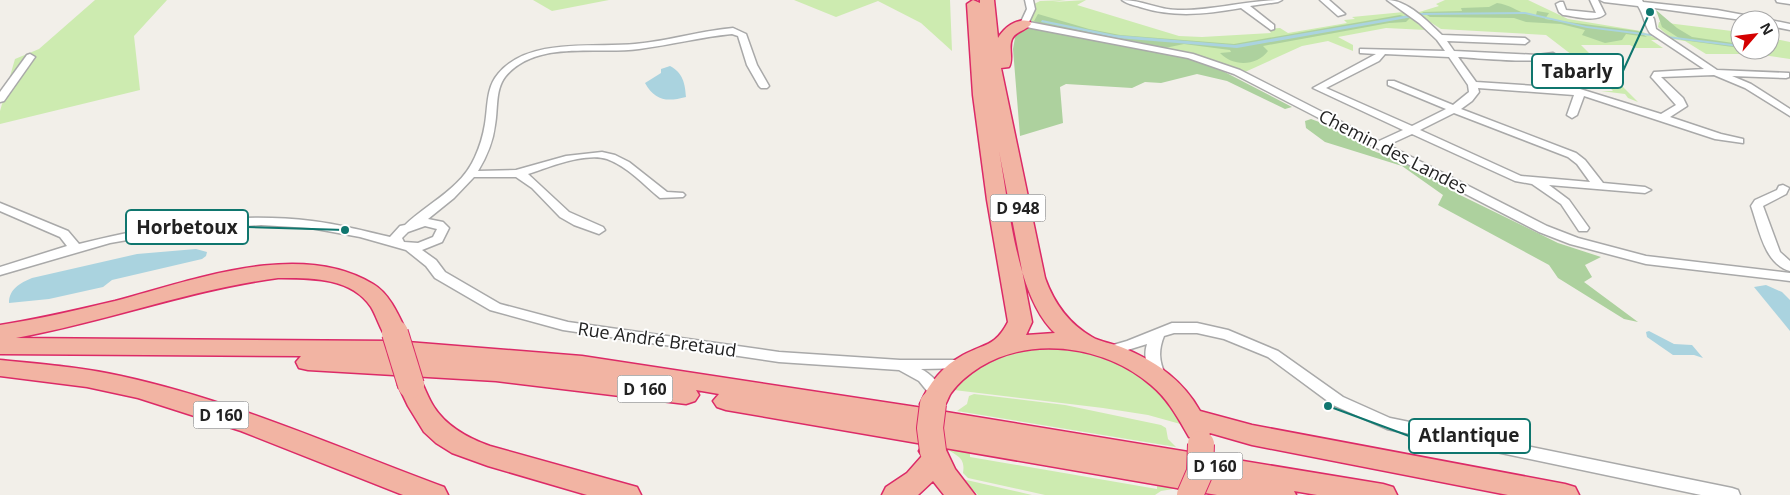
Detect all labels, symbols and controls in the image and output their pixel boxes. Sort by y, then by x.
north arrow [1730,10,1780,60]
text: N [1756,19,1778,38]
callout: Tabarly [1532,54,1623,88]
text: Tabarly [1541,58,1613,84]
street label: Chemin des Landes [1315,103,1472,199]
road number: D 948 [990,194,1046,222]
callout: Horbetoux [126,210,248,244]
text: Horbetoux [136,214,238,240]
street label: Rue André Bretaud [576,316,738,362]
road number: D 160 [618,376,672,402]
road number: D 160 [194,402,248,428]
callout: Atlantique [1409,419,1530,453]
text: Atlantique [1419,422,1519,448]
road number: D 160 [1188,452,1242,480]

